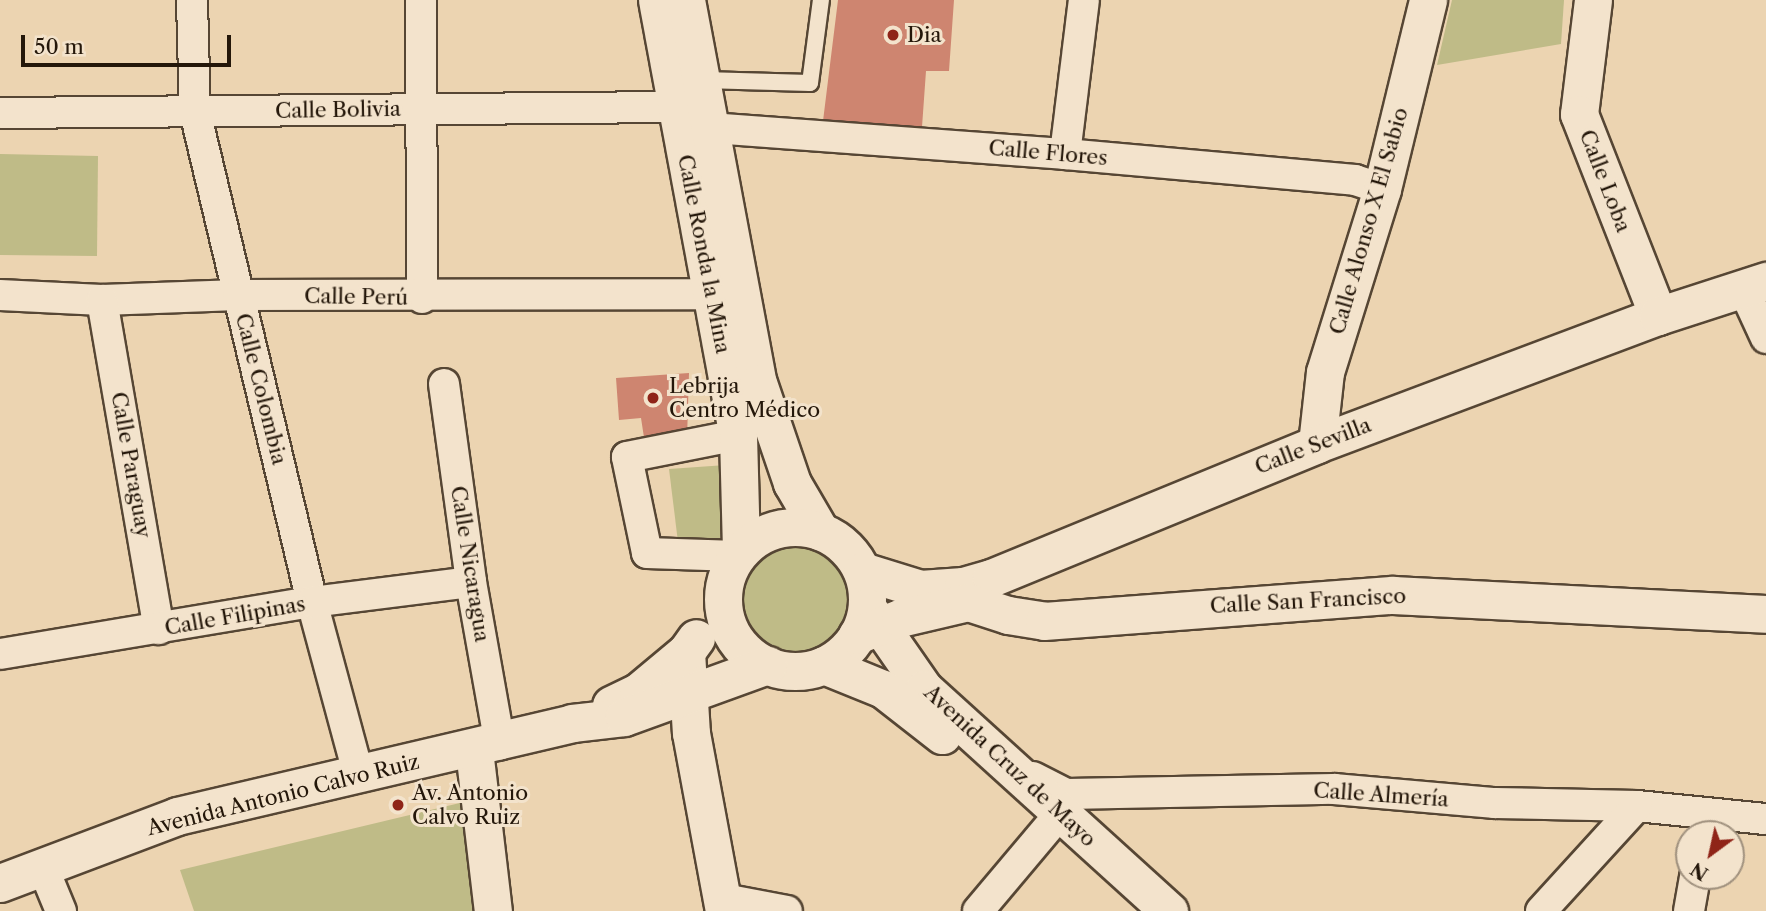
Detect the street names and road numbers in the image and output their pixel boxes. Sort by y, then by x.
street label: Calle Bolivia [275,96,401,124]
street label: Calle Alonso X El Sabio [1324,104,1414,338]
street label: Calle Loba [1574,126,1636,236]
street label: Calle Flores [987,135,1109,171]
street label: Calle Ronda la Mina [672,152,736,356]
street label: Calle Perú [304,283,408,311]
street label: Calle Colombia [230,311,292,467]
street label: Calle Paraguay [106,390,156,540]
street label: Calle Sevilla [1251,412,1375,480]
street label: Calle Nicaragua [445,484,495,644]
street label: Calle San Francisco [1209,583,1407,619]
street label: Calle Filipinas [163,591,307,641]
street label: Avenida Cruz de Mayo [919,680,1101,852]
street label: Avenida Antonio Calvo Ruiz [144,749,422,841]
street label: Calle Almería [1312,778,1450,812]

